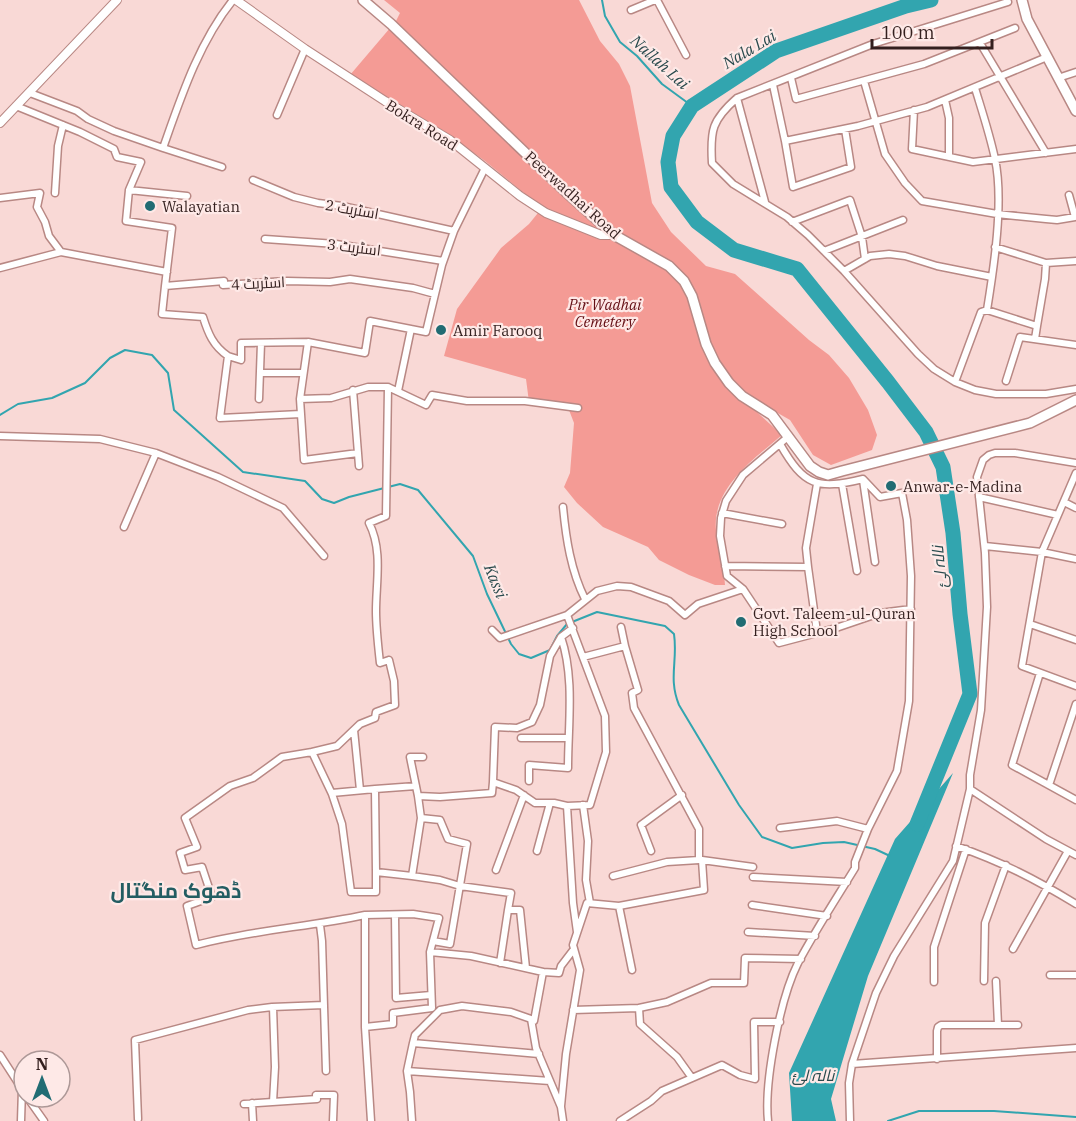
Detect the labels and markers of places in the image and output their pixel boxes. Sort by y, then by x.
place label: Walayatian [162,197,240,216]
marker: Walayatian [143,199,157,213]
place label: Amir Farooq [453,321,542,340]
marker: Amir Farooq [434,323,448,337]
place label: Anwar-e-Madina [903,477,1022,496]
marker: Anwar-e-Madina [884,479,898,493]
place label: Govt. Taleem-ul-Quran High School [753,604,916,640]
marker: Govt. Taleem-ul-Quran High School [734,615,748,629]

